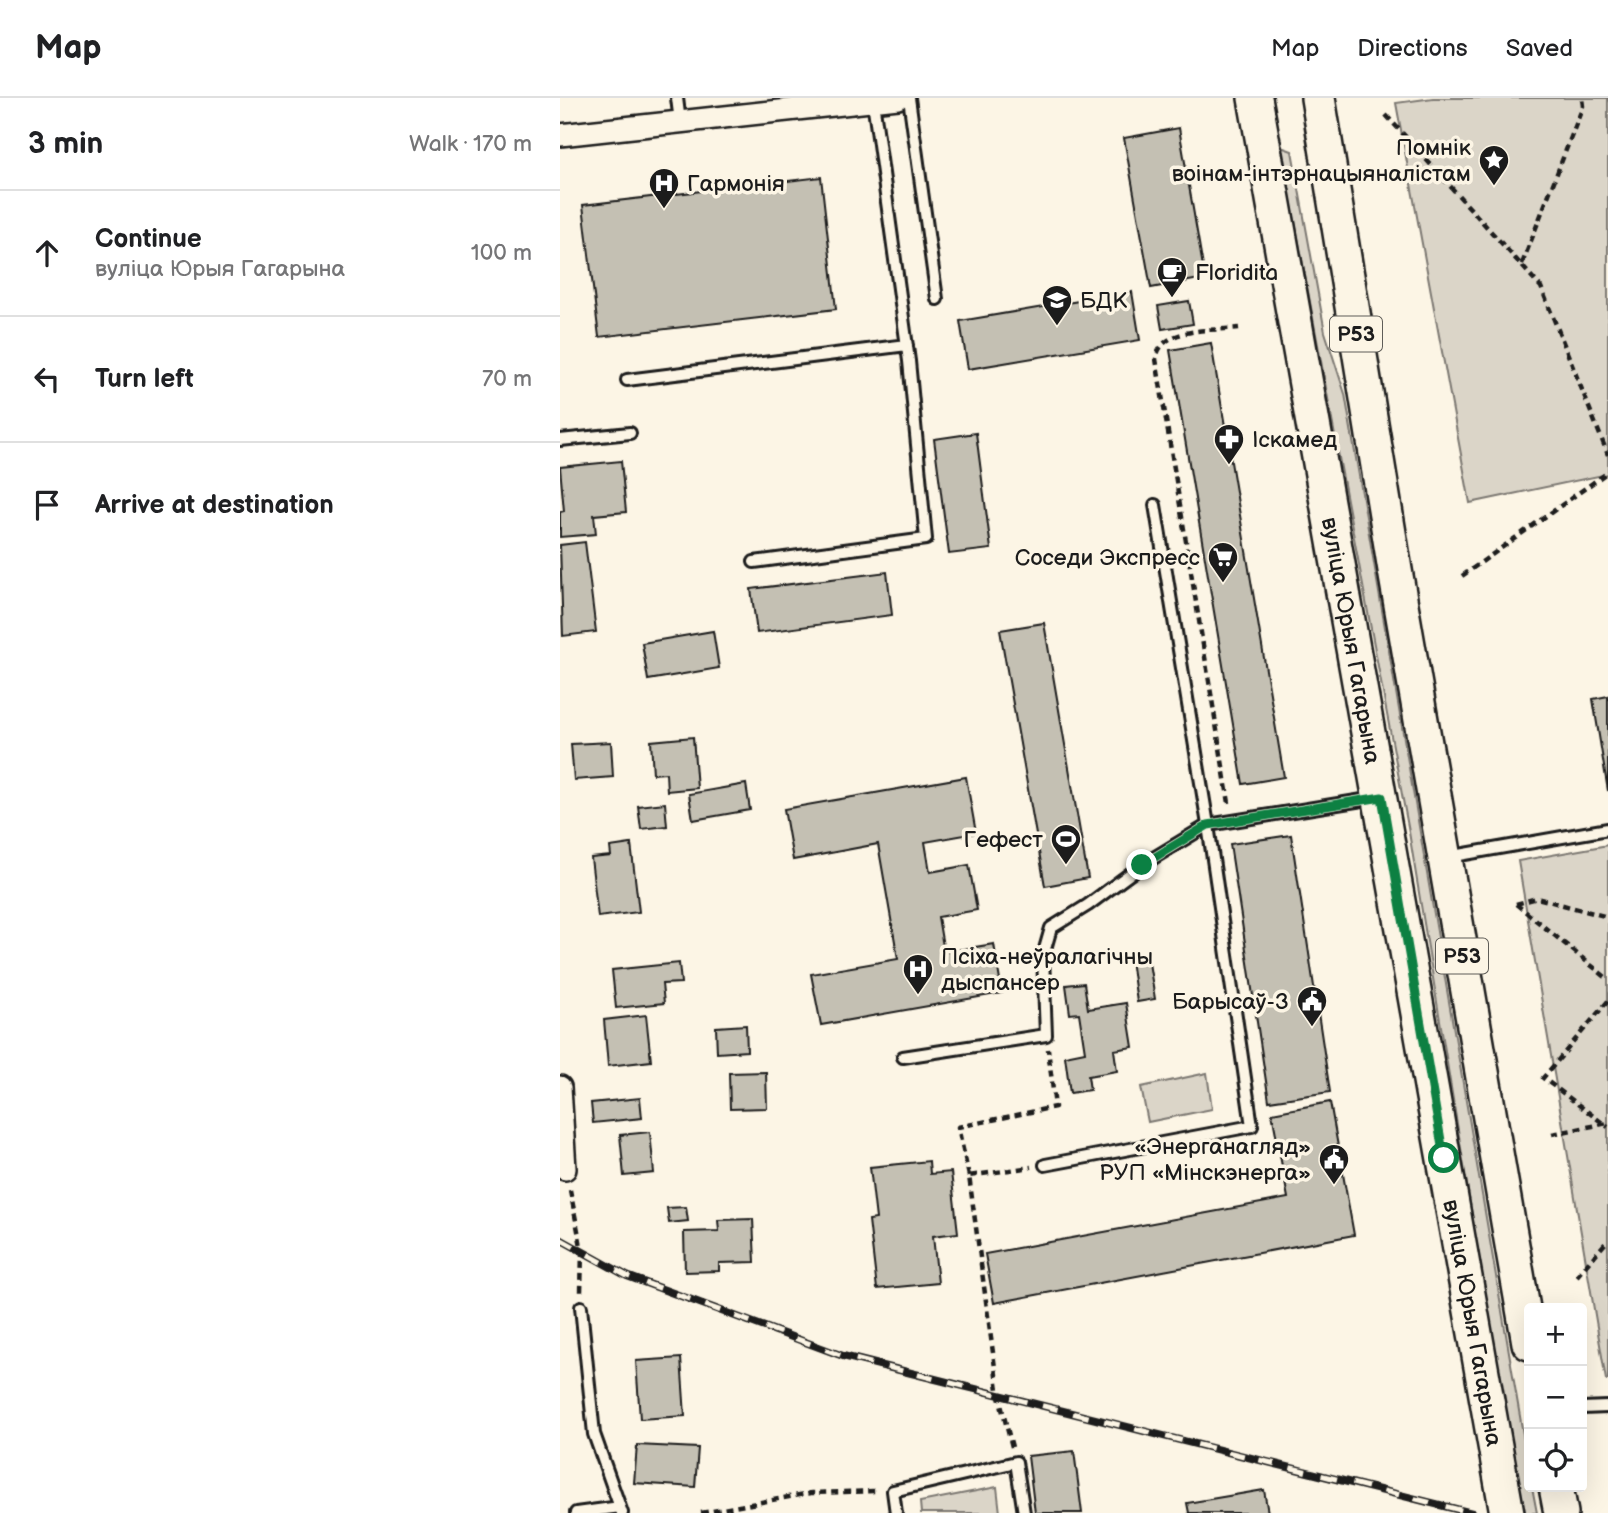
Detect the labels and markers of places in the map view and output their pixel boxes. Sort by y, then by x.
place label: Помнік воінам-інтэрнацыяналістам [1172,134,1472,188]
place icon: Помнік воінам-інтэрнацыяналістам [1477,143,1511,187]
hospital icon: Гармонія [647,166,681,210]
place label: Гармонія [687,170,785,198]
cafe icon: Floridita [1155,255,1189,299]
place label: Floridita [1195,259,1278,287]
school or university icon: БДК [1040,283,1074,327]
place label: БДК [1080,287,1127,315]
pharmacy icon: Іскамед [1212,422,1246,466]
place label: Іскамед [1252,426,1337,454]
supermarket icon: Соседи Экспресс [1206,540,1240,584]
place label: Соседи Экспресс [1015,544,1200,572]
sports icon: Гефест [1049,822,1083,866]
place label: Гефест [963,826,1043,854]
place label: Псіха-неўралагічны дыспансер [941,943,1153,997]
hospital icon: Псіха-неўралагічны дыспансер [901,952,935,996]
public building icon: Барысаў-3 [1295,984,1329,1028]
place label: Барысаў-3 [1172,988,1289,1016]
place label: «Энерганагляд» РУП «Мінскэнерга» [1099,1133,1311,1187]
public building icon: «Энерганагляд» РУП «Мінскэнерга» [1317,1142,1351,1186]

